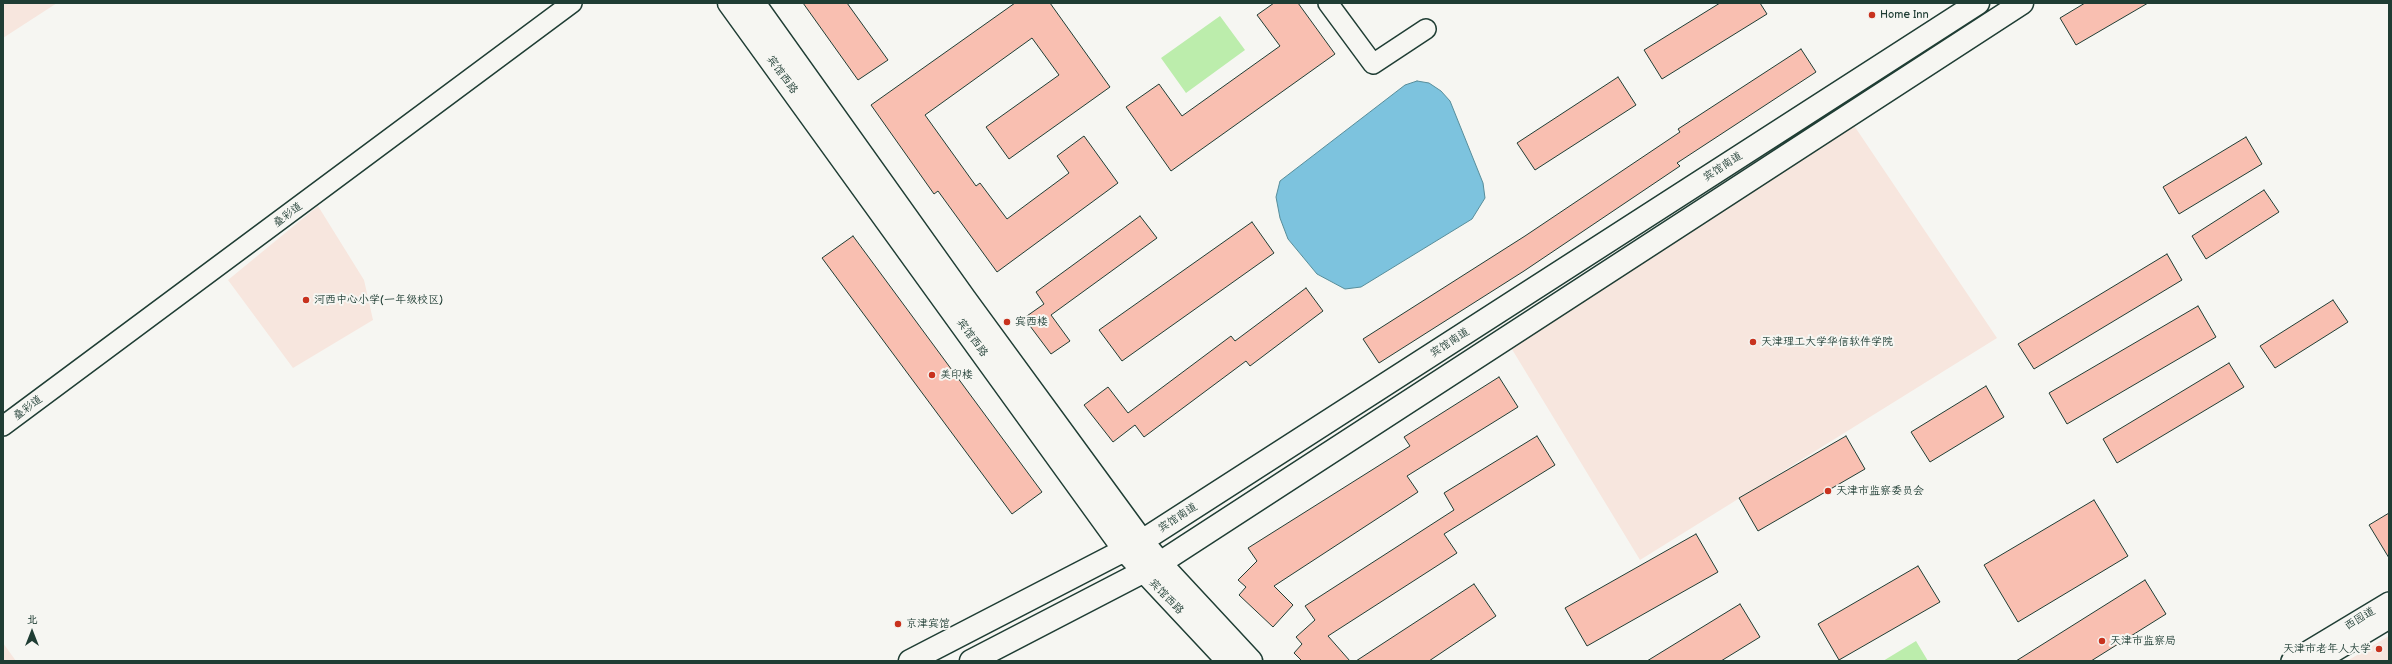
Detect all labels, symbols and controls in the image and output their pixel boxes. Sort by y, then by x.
place label: Home Inn [1880,8,1929,22]
marker: Home Inn [1867,10,1877,20]
street label: 宾馆西路 [764,53,800,97]
street label: 宾馆南道 [1701,149,1745,185]
street label: 叠彩道 [271,200,305,230]
place label: 河西中心小学(一年级校区) [314,293,443,307]
marker: 河西中心小学(一年级校区) [301,295,311,305]
place label: 宾西楼 [1015,315,1048,329]
street label: 宾馆西路 [954,316,990,360]
marker: 宾西楼 [1002,317,1012,327]
street label: 宾馆南道 [1428,325,1472,361]
place label: 天津理工大学华信软件学院 [1761,335,1893,349]
marker: 天津理工大学华信软件学院 [1748,337,1758,347]
place label: 美印楼 [940,368,973,382]
marker: 美印楼 [927,370,937,380]
street label: 叠彩道 [11,393,45,423]
place label: 天津市监察委员会 [1836,484,1924,498]
marker: 天津市监察委员会 [1823,486,1833,496]
street label: 宾馆南道 [1156,500,1200,536]
street label: 宾馆西路 [1146,577,1186,617]
street label: 西园道 [2342,605,2378,633]
north arrow [12,612,52,652]
text: 北 [27,613,38,626]
place label: 京津宾馆 [906,617,950,631]
marker: 京津宾馆 [893,619,903,629]
place label: 天津市监察局 [2110,634,2176,648]
marker: 天津市监察局 [2097,636,2107,646]
place label: 天津市老年人大学 [2283,642,2371,656]
marker: 天津市老年人大学 [2374,644,2384,654]

